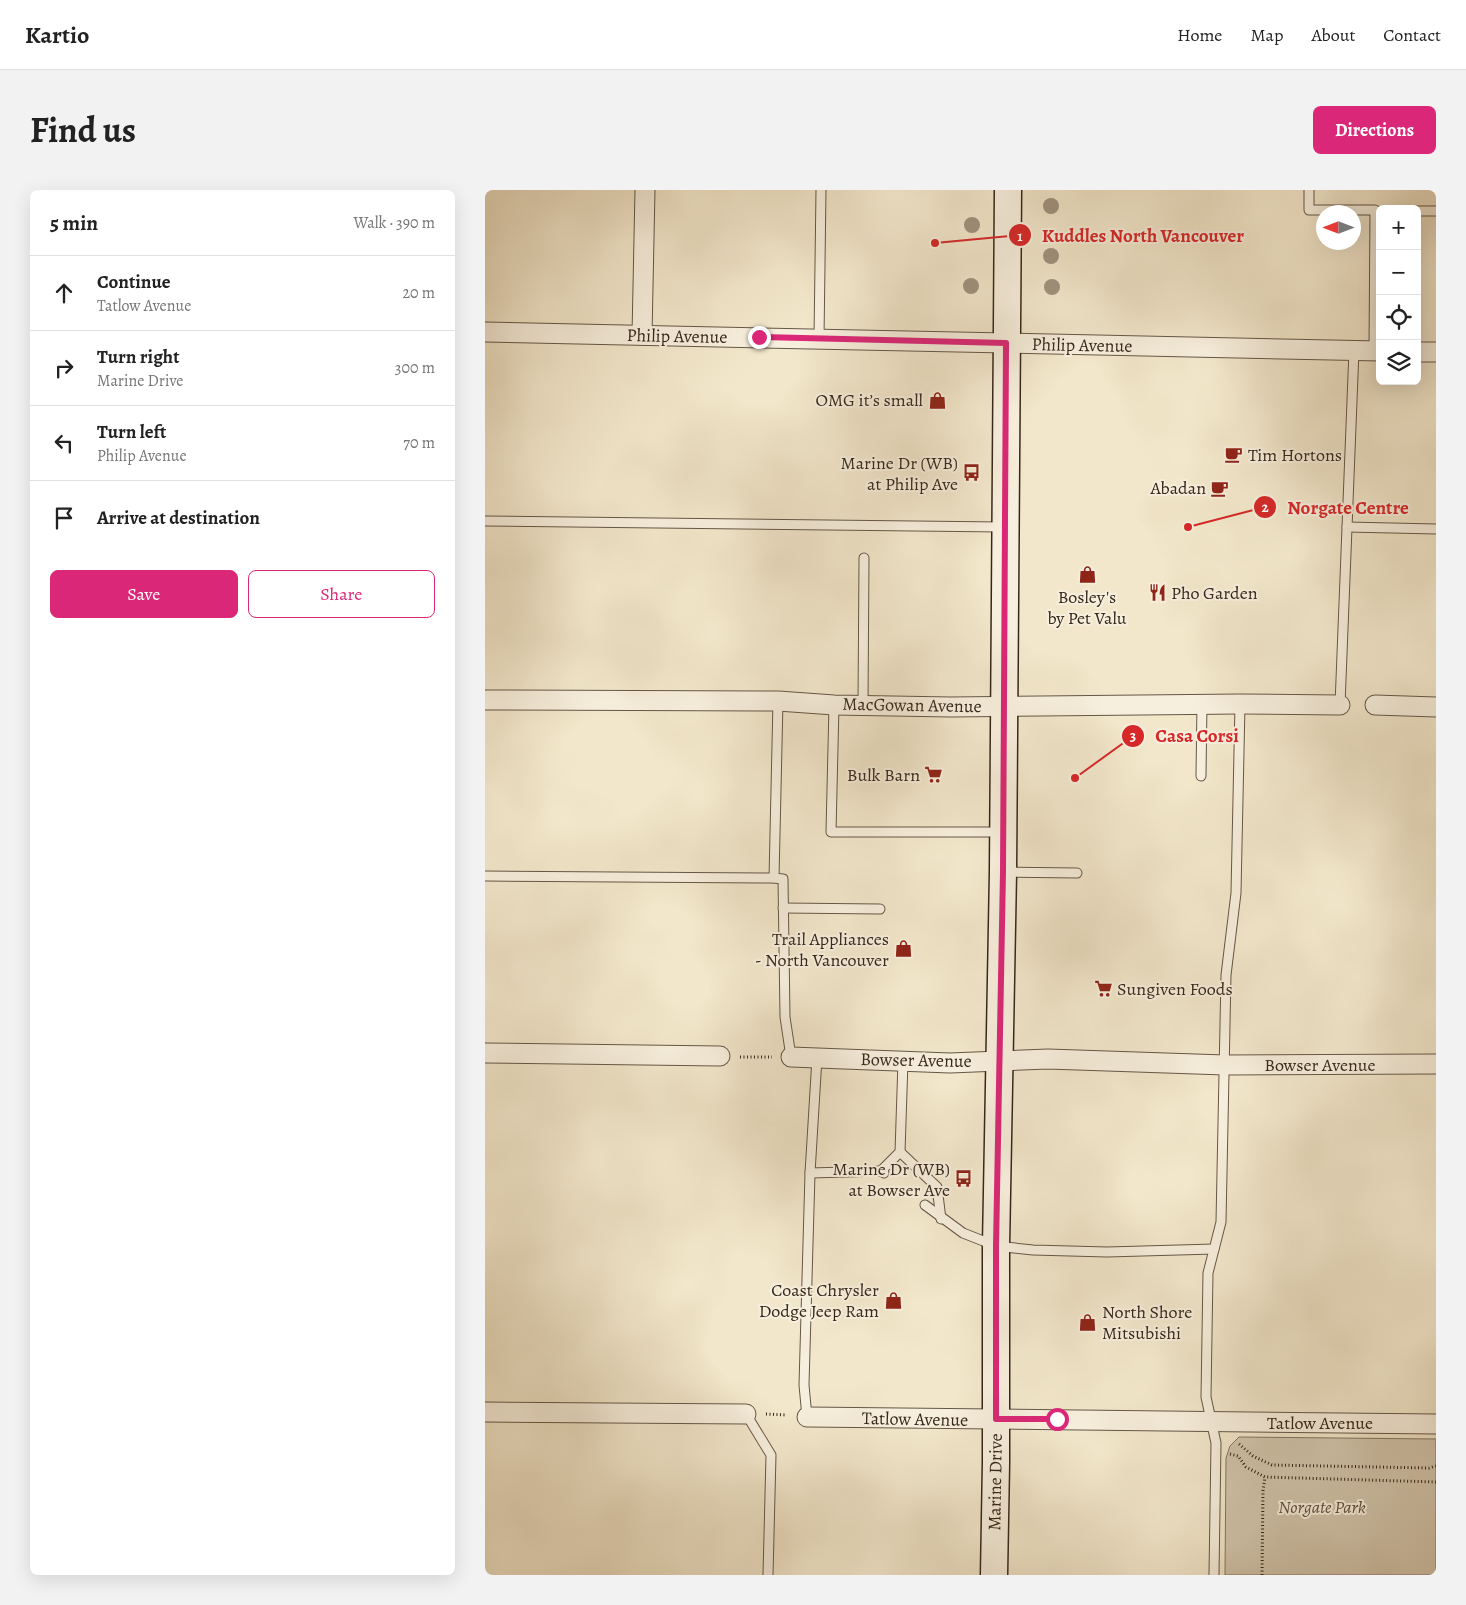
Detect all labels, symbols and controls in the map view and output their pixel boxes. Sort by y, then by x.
text: Kartio [25,19,89,51]
text: Home [1177,23,1222,47]
text: Map [1250,23,1283,47]
text: About [1311,23,1355,47]
text: Contact [1383,23,1441,47]
text: Find us [30,106,136,154]
button: Directions [1313,106,1436,154]
north arrow [1316,205,1361,250]
map controls [1376,205,1421,385]
button: + [1376,205,1421,250]
text: 5 min [50,209,98,237]
text: Walk · 390 m [354,212,435,234]
callout: Kuddles North Vancouver [1007,218,1254,252]
text: Kuddles North Vancouver [1042,223,1244,249]
text: 1 [1017,226,1023,246]
button: − [1376,250,1421,295]
text: Continue [97,269,171,295]
icon: ahead [50,279,78,307]
text: 20 m [402,282,435,304]
text: Tatlow Avenue [97,295,191,317]
button: locate [1376,295,1421,340]
street label: Philip Avenue [626,323,728,349]
route end [748,326,771,349]
street label: Philip Avenue [1031,332,1133,358]
button: layers [1376,340,1421,385]
text: Turn right [97,344,179,370]
icon: right [50,354,78,382]
text: 300 m [395,357,435,379]
text: Marine Drive [97,370,184,392]
place label: OMG it’s small [816,388,924,412]
shop icon: OMG it’s small [927,390,947,410]
text: Turn left [97,419,166,445]
icon: left [50,429,78,457]
text: 70 m [403,432,435,454]
place label: Tim Hortons [1248,443,1342,467]
text: Philip Avenue [97,445,187,467]
cafe icon: Tim Hortons [1224,445,1244,465]
place label: Marine Dr (WB) at Philip Ave [841,451,958,496]
bus stop icon: Marine Dr (WB) at Philip Ave [962,463,982,483]
place label: Abadan [1149,476,1206,500]
cafe icon: Abadan [1210,478,1230,498]
callout: Norgate Centre [1252,490,1419,524]
text: Norgate Centre [1287,495,1409,521]
text: 2 [1261,497,1269,517]
icon: arrive [50,504,78,532]
text: Arrive at destination [97,505,260,531]
shop icon: Bosley's by Pet Valu [1077,564,1097,584]
button: Save [50,570,238,618]
button: Share [248,570,435,618]
place label: Pho Garden [1171,581,1258,605]
restaurant icon: Pho Garden [1147,583,1167,603]
place label: Bosley's by Pet Valu [1047,585,1127,630]
street label: MacGowan Avenue [842,692,982,718]
callout: Casa Corsi [1121,719,1249,753]
text: Casa Corsi [1155,723,1239,749]
text: 3 [1130,726,1136,746]
place label: Bulk Barn [847,763,920,787]
supermarket icon: Bulk Barn [924,765,944,785]
place label: Trail Appliances - North Vancouver [755,927,889,972]
shop icon: Trail Appliances - North Vancouver [893,939,913,959]
place label: Sungiven Foods [1117,977,1233,1001]
supermarket icon: Sungiven Foods [1093,979,1113,999]
street label: Bowser Avenue [860,1047,972,1073]
street label: Bowser Avenue [1264,1053,1376,1077]
place label: Marine Dr (WB) at Bowser Ave [833,1157,950,1202]
bus stop icon: Marine Dr (WB) at Bowser Ave [954,1169,974,1189]
place label: Coast Chrysler Dodge Jeep Ram [759,1278,879,1323]
shop icon: Coast Chrysler Dodge Jeep Ram [883,1290,903,1310]
place label: North Shore Mitsubishi [1102,1300,1192,1345]
shop icon: North Shore Mitsubishi [1078,1312,1098,1332]
street label: Tatlow Avenue [862,1406,968,1432]
route start [1046,1408,1069,1431]
street label: Tatlow Avenue [1267,1411,1373,1435]
street label: Marine Drive [982,1433,1008,1531]
park label: Norgate Park [1278,1495,1366,1519]

